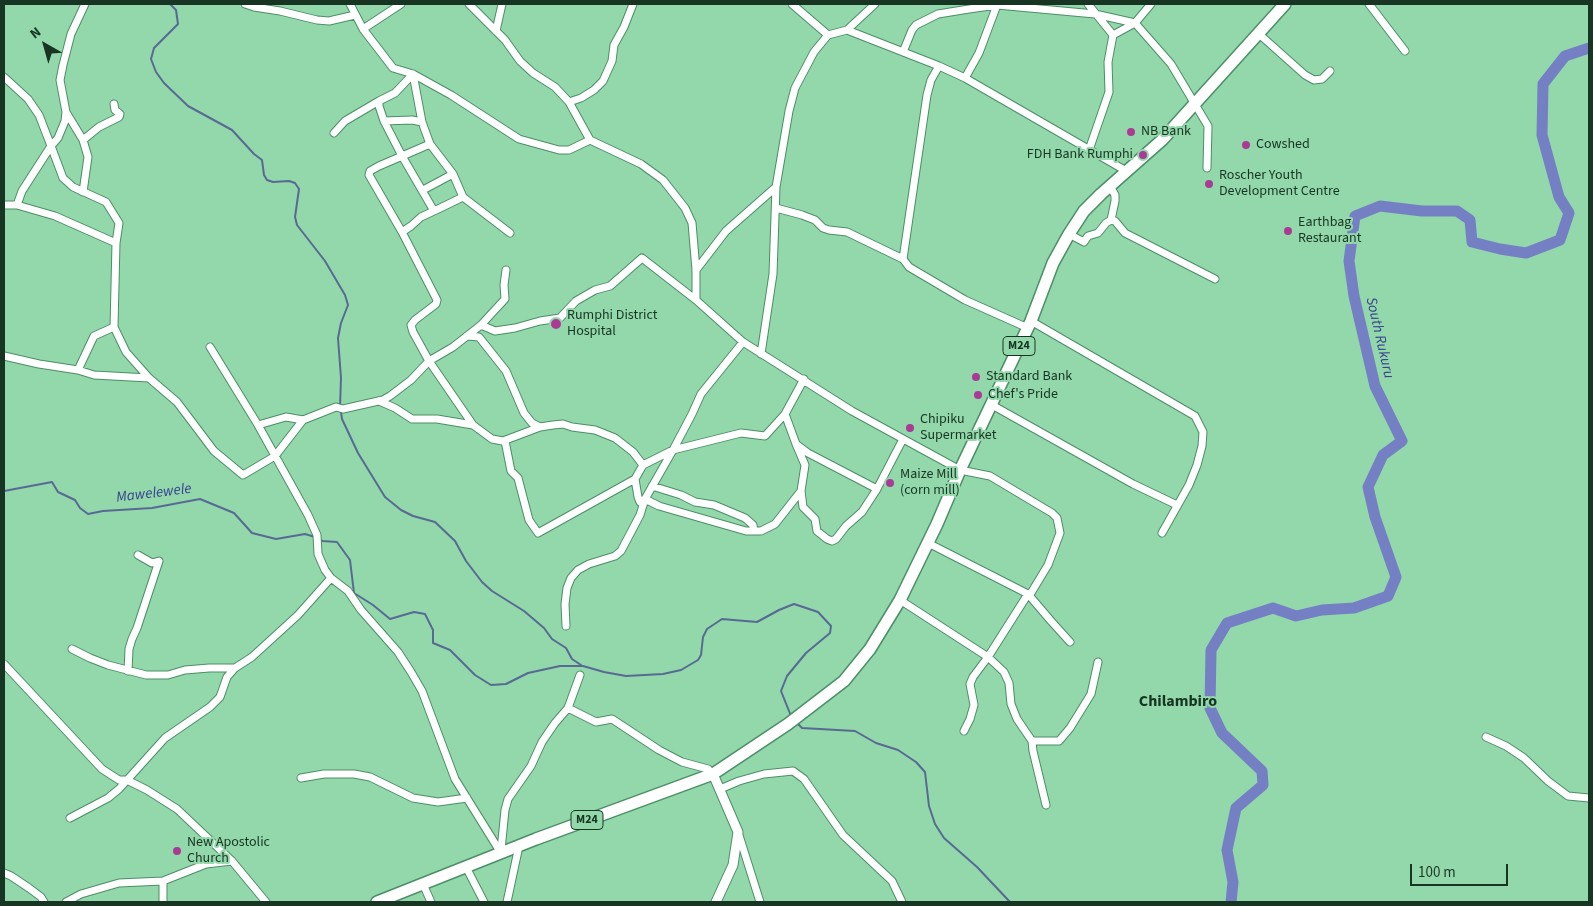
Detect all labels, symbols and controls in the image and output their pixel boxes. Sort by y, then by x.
north arrow [20,20,70,70]
text: N [26,22,46,44]
place label: NB Bank [1141,124,1191,140]
marker: NB Bank [1125,126,1137,138]
place label: Cowshed [1256,137,1310,153]
marker: Cowshed [1240,139,1252,151]
place label: FDH Bank Rumphi [1027,147,1133,163]
marker: FDH Bank Rumphi [1137,149,1149,161]
place label: Roscher Youth Development Centre [1219,168,1340,200]
marker: Roscher Youth Development Centre [1203,178,1215,190]
place label: Earthbag Restaurant [1298,215,1361,248]
marker: Earthbag Restaurant [1282,225,1294,237]
water label: South Rukuru [1361,296,1397,380]
place label: Rumphi District Hospital [567,308,657,341]
marker: Rumphi District Hospital [549,317,563,331]
road number: M24 [1003,336,1035,356]
place label: Standard Bank [986,369,1072,385]
marker: Standard Bank [970,371,982,383]
place label: Chef's Pride [988,387,1058,403]
marker: Chef's Pride [972,389,984,401]
place label: Chipiku Supermarket [920,412,996,444]
marker: Chipiku Supermarket [904,422,916,434]
place label: Maize Mill (corn mill) [900,467,960,500]
marker: Maize Mill (corn mill) [884,477,896,489]
water label: Mawelewele [115,480,193,508]
district label: Chilambiro [1139,692,1217,712]
road number: M24 [571,810,603,830]
place label: New Apostolic Church [187,835,270,868]
marker: New Apostolic Church [171,845,183,857]
scale bar [1413,854,1510,886]
text: 100 m [1418,862,1456,883]

